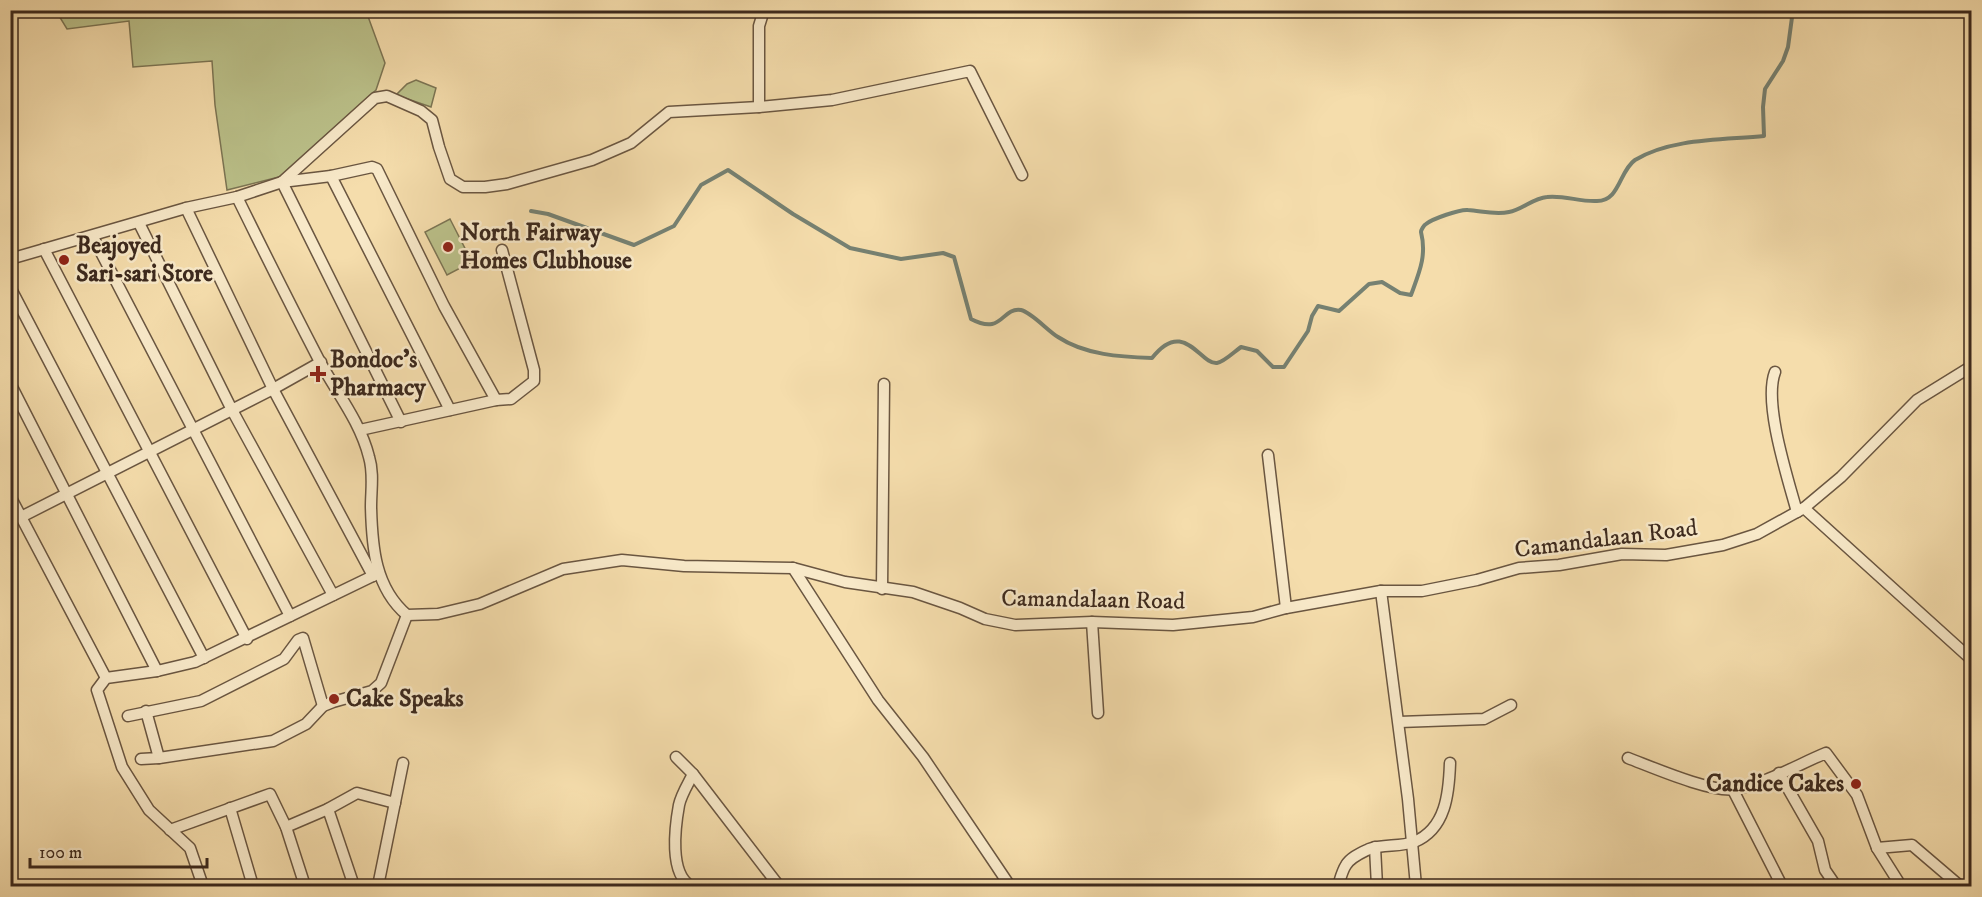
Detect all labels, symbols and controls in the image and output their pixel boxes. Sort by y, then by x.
place label: North Fairway Homes Clubhouse [460,218,632,276]
place label: Beajoyed Sari-sari Store [76,231,213,289]
marker: North Fairway Homes Clubhouse [441,240,455,254]
marker: Beajoyed Sari-sari Store [57,253,71,267]
place label: Bondoc's Pharmacy [330,345,426,403]
marker: Bondoc's Pharmacy [311,367,325,381]
street label: Camandalaan Road [1513,513,1699,565]
street label: Camandalaan Road [1001,583,1185,617]
place label: Cake Speaks [346,684,464,714]
marker: Cake Speaks [327,692,341,706]
place label: Candice Cakes [1706,769,1844,799]
marker: Candice Cakes [1849,777,1863,791]
scale bar [30,831,207,869]
text: 100 m [39,842,82,864]

